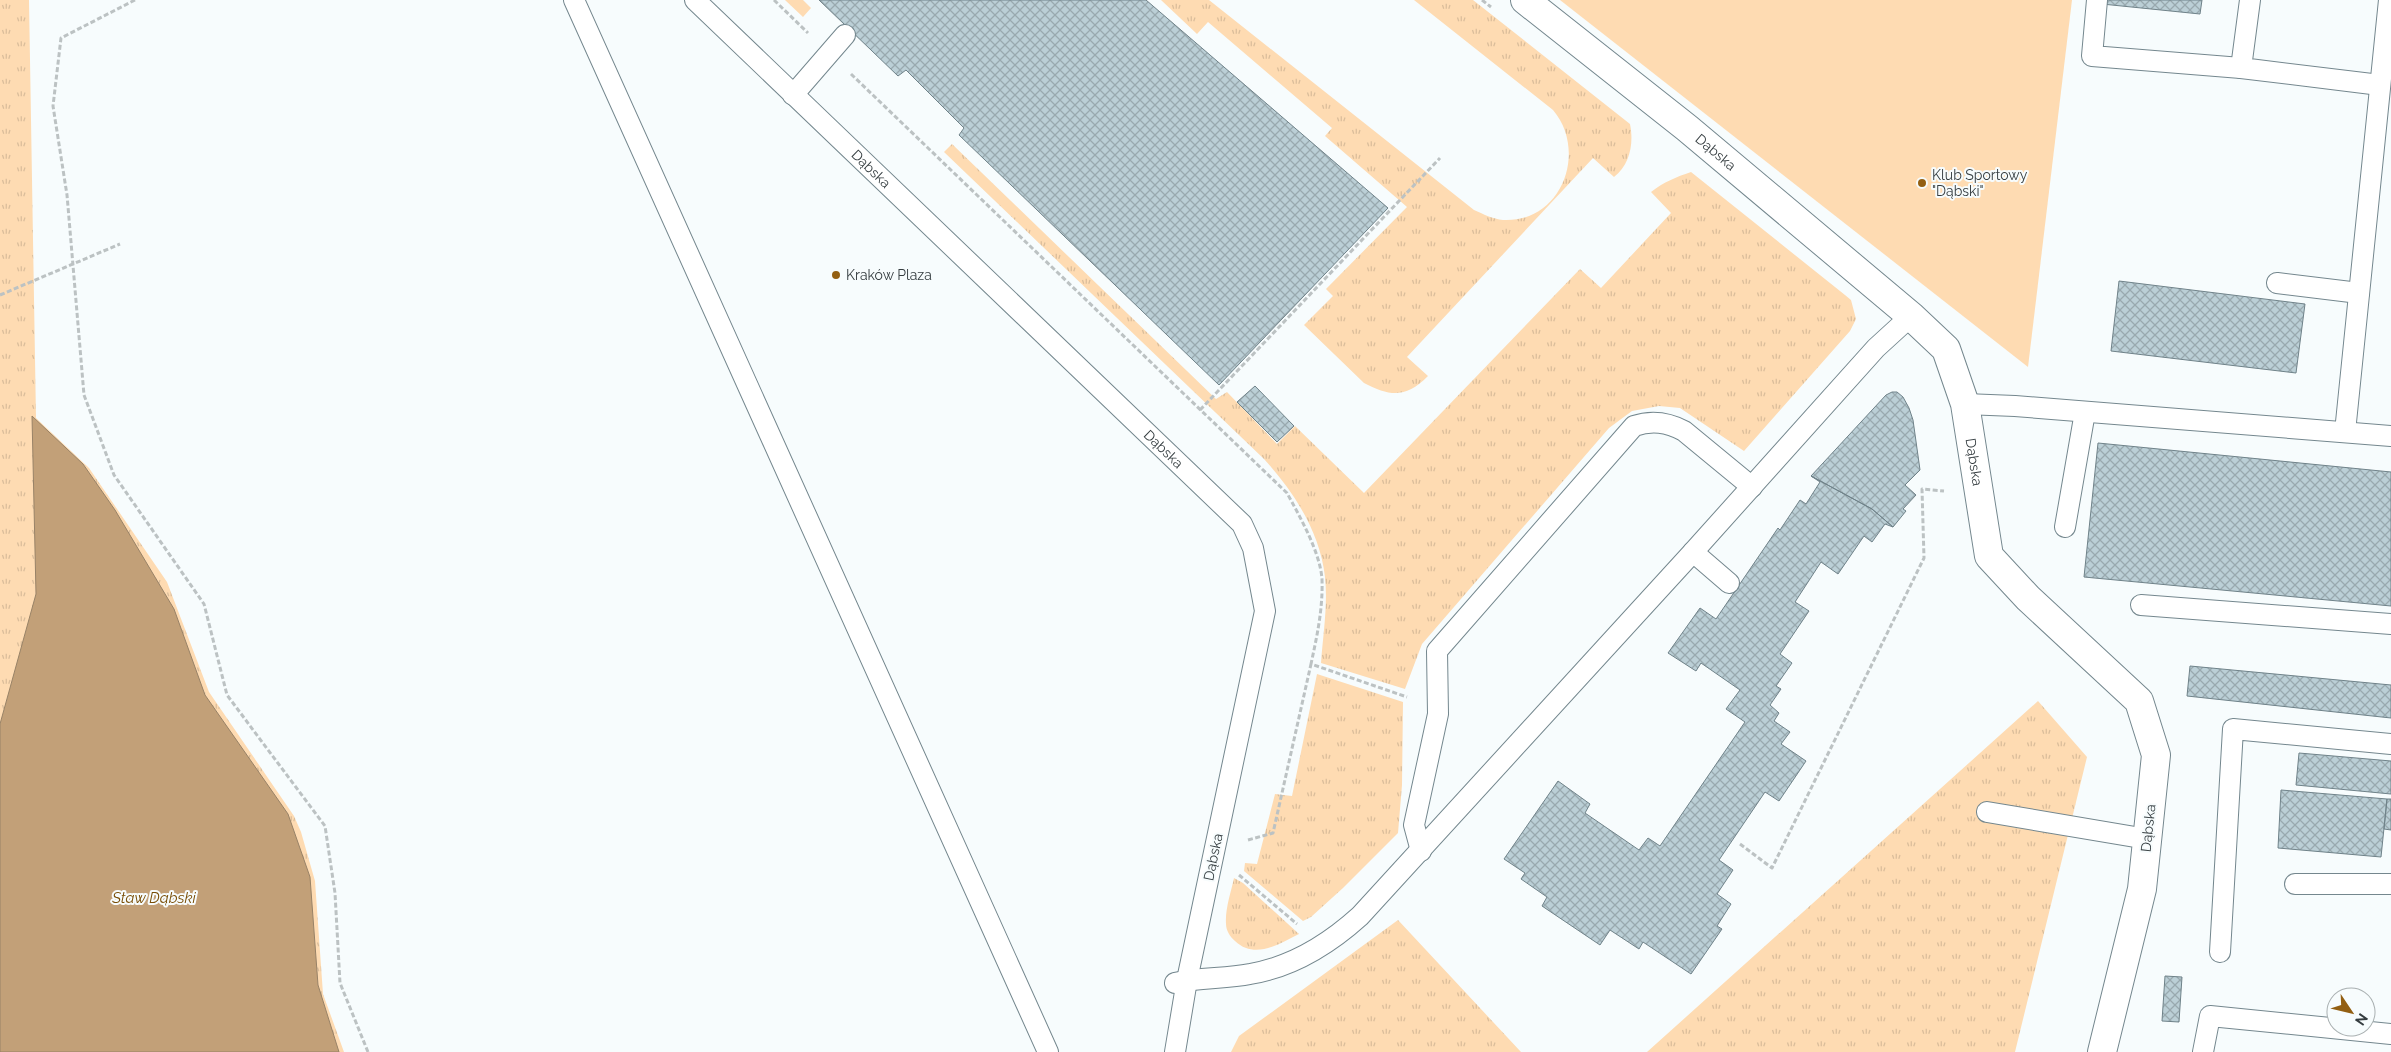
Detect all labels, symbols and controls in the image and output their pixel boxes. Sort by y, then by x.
street label: Dąbska [1692,131,1739,174]
street label: Dąbska [848,146,894,191]
place label: Klub Sportowy "Dąbski" [1932,167,2028,199]
marker: Klub Sportowy "Dąbski" [1916,177,1928,189]
place label: Kraków Plaza [846,267,932,283]
marker: Kraków Plaza [830,269,842,281]
street label: Dąbska [1141,427,1187,471]
street label: Dąbska [1963,437,1986,487]
street label: Dąbska [2138,803,2158,853]
street label: Dąbska [1200,832,1226,882]
water label: Staw Dąbski [111,889,197,907]
north arrow [2326,987,2376,1037]
text: N [2352,1010,2371,1028]

